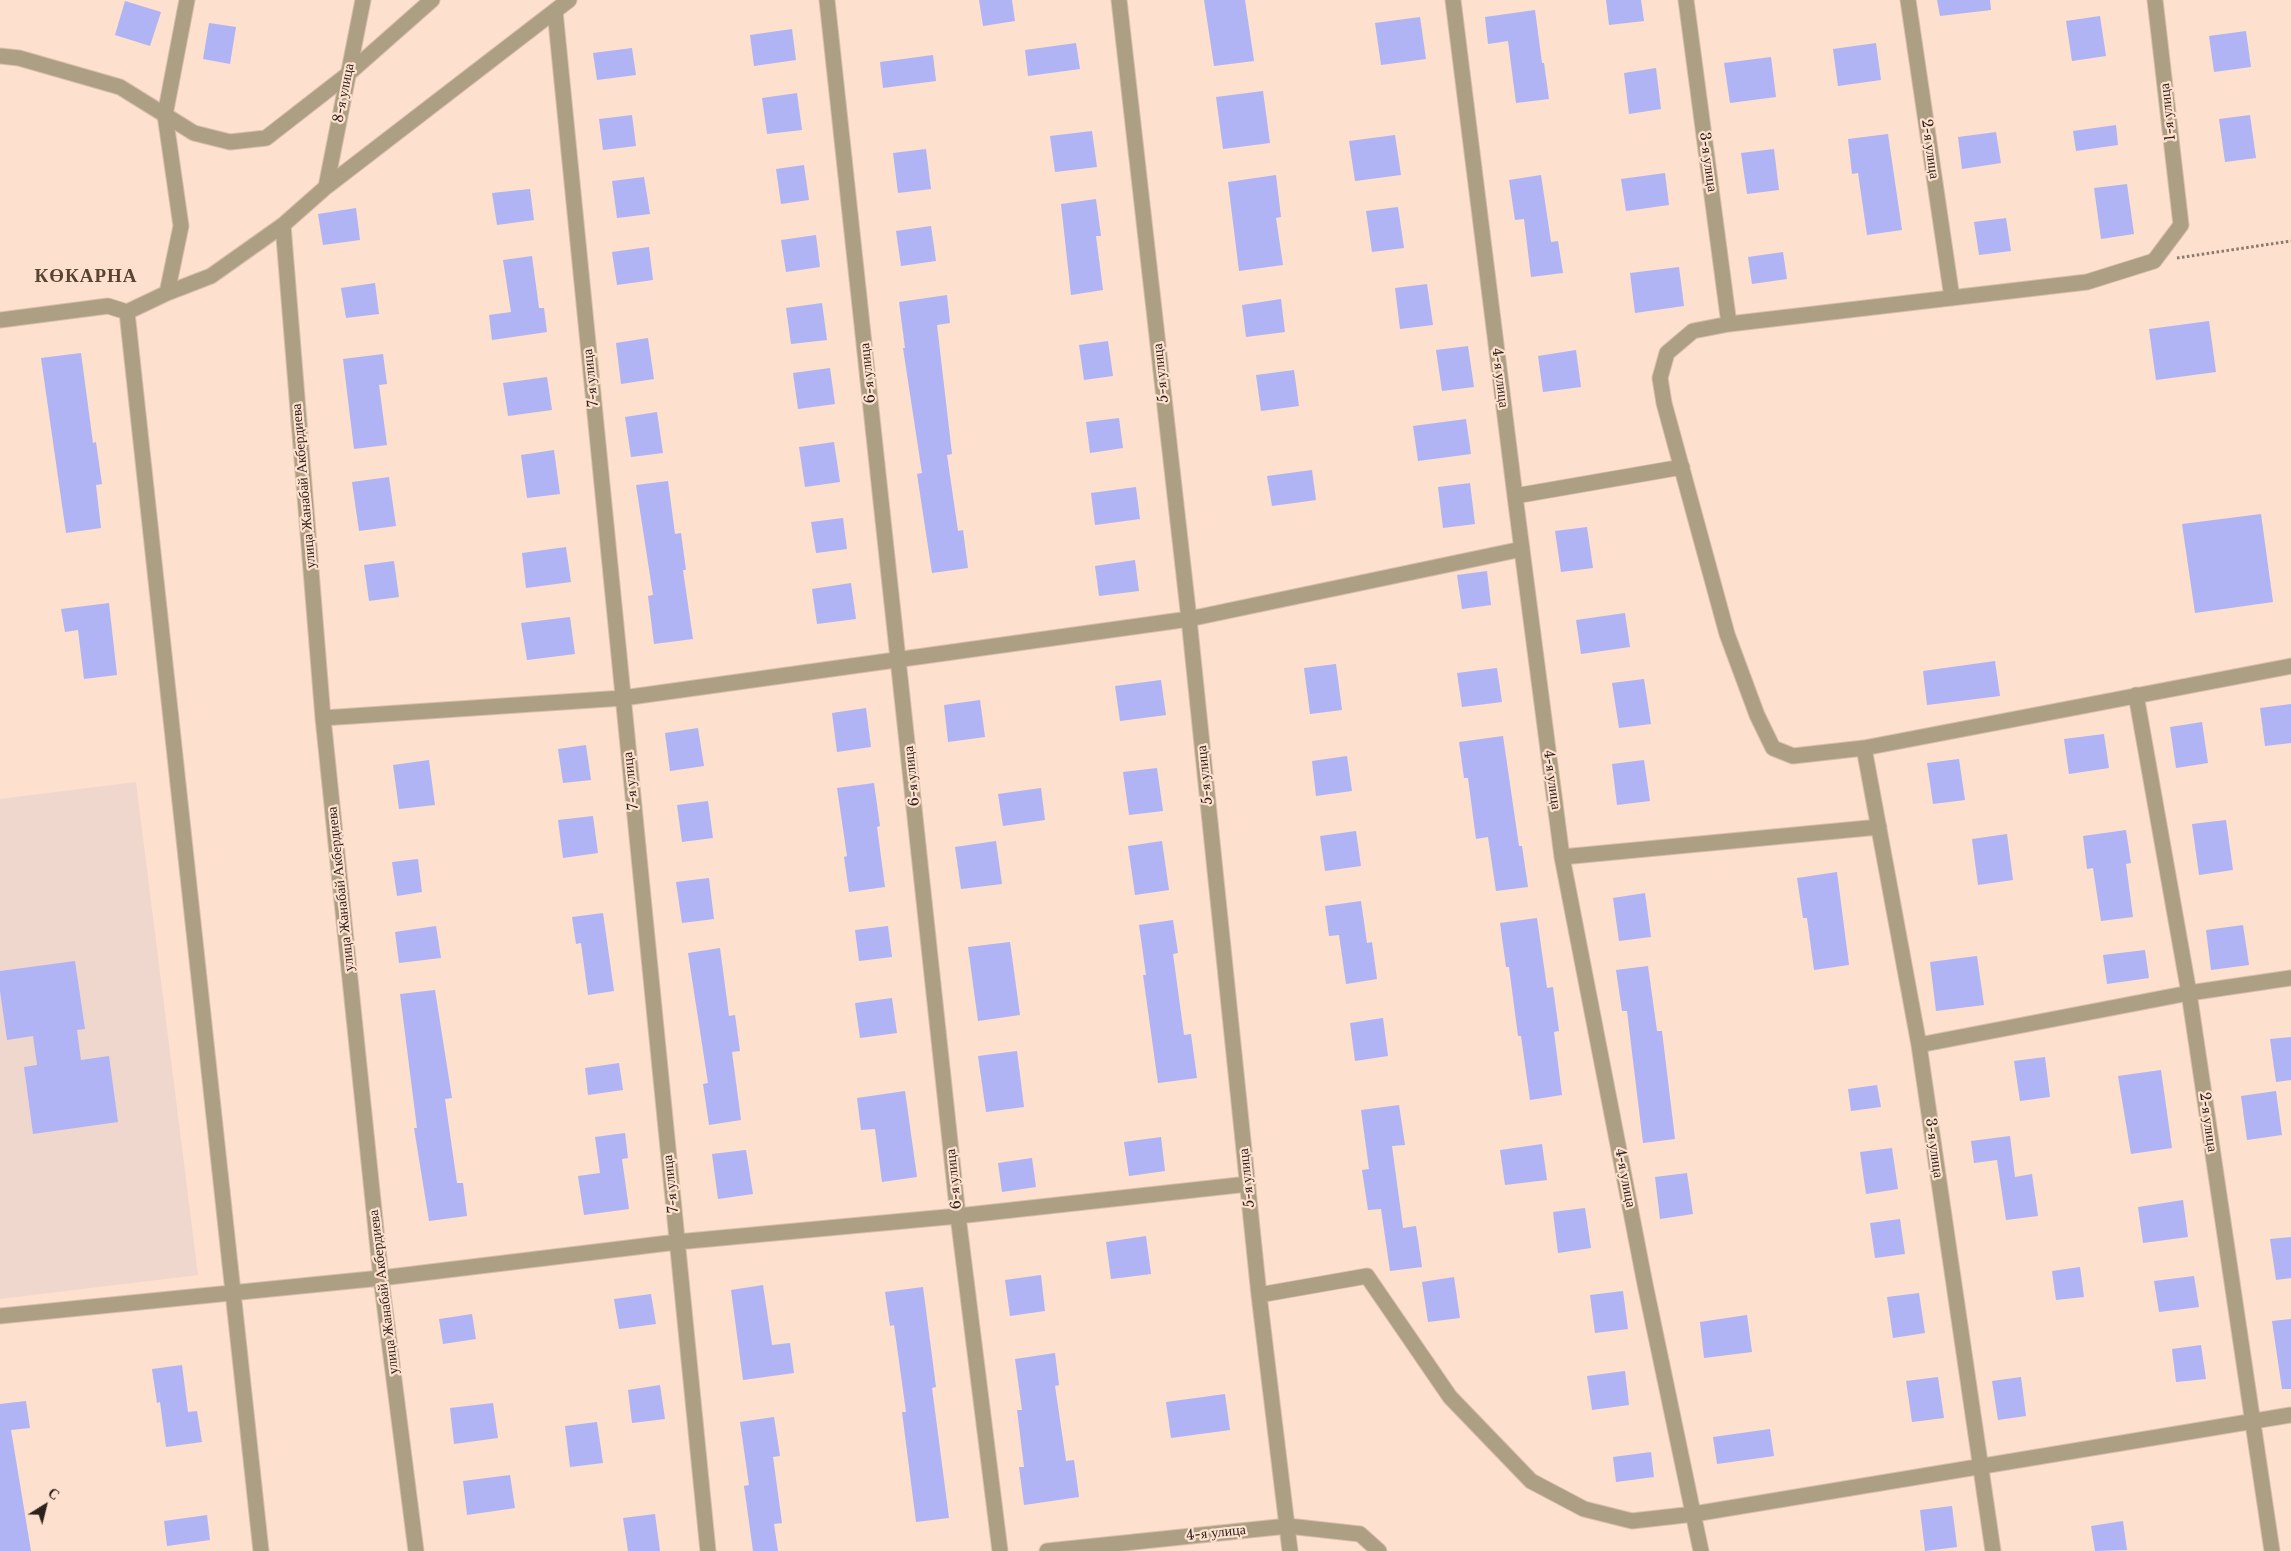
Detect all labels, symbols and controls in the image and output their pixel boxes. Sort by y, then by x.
street label: 8-я улица [330,62,358,124]
street label: 1-я улица [2157,82,2179,142]
street label: 2-я улица [1917,118,1943,180]
street label: 3-я улица [1695,131,1721,193]
district label: КӨКАРНА [34,266,138,288]
street label: 6-я улица [856,342,880,404]
street label: 5-я улица [1150,343,1172,403]
street label: 4-я улица [1488,347,1512,409]
street label: 7-я улица [580,348,602,408]
street label: улица Жанабай Акбердиева [288,403,320,569]
street label: 6-я улица [900,745,924,807]
street label: 5-я улица [1194,745,1216,805]
street label: 4-я улица [1540,749,1564,811]
street label: 7-я улица [620,751,642,811]
street label: улица Жанабай Акбердиева [324,806,358,972]
street label: 2-я улица [2195,1091,2221,1153]
street label: 3-я улица [1921,1117,1947,1179]
street label: 4-я улица [1611,1147,1639,1209]
street label: 6-я улица [942,1148,966,1210]
street label: 5-я улица [1236,1148,1258,1208]
street label: 7-я улица [660,1154,682,1214]
street label: улица Жанабай Акбердиева [366,1209,402,1375]
north arrow [20,1481,70,1531]
text: С [44,1484,63,1504]
street label: 4-я улица [1185,1522,1247,1544]

